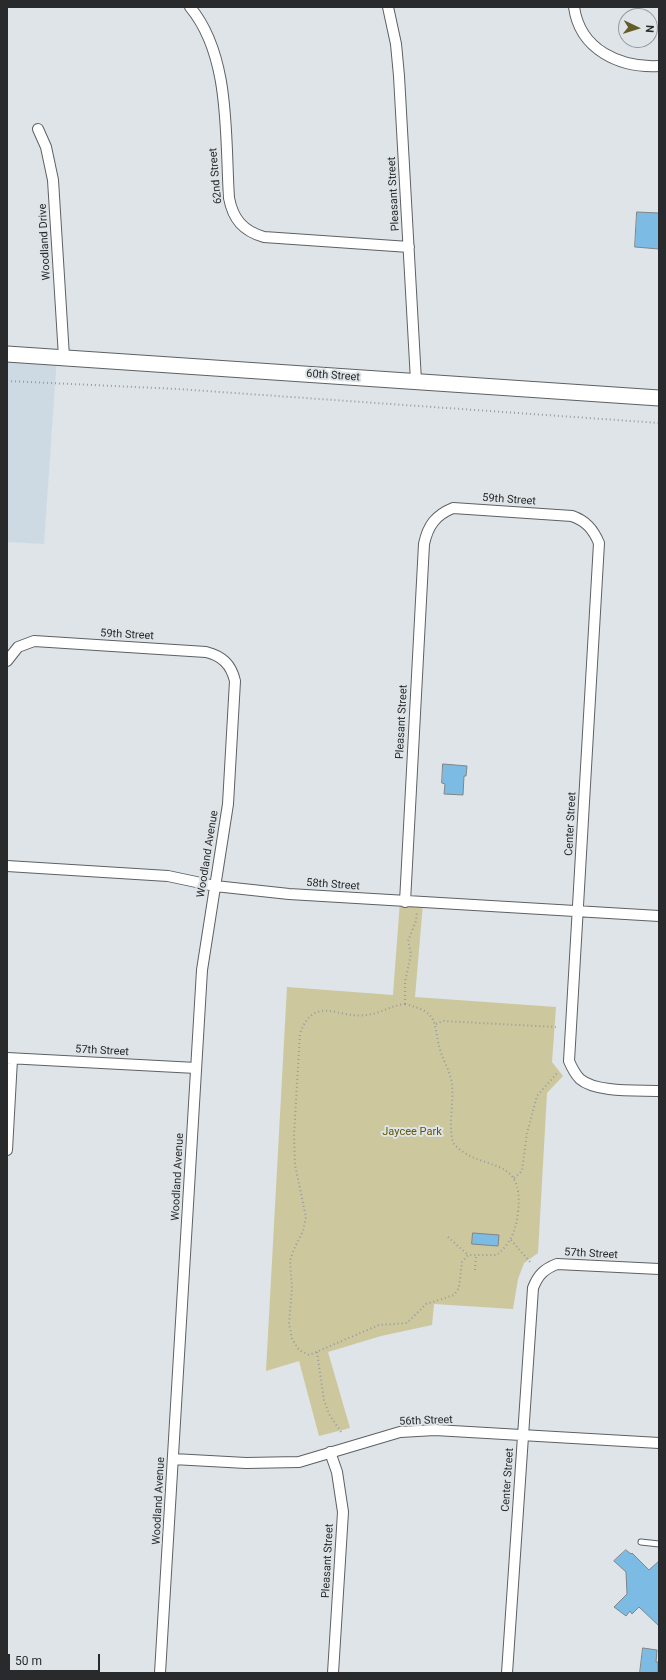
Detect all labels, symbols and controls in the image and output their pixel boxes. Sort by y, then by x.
north arrow [618,8,658,48]
text: N [643,24,656,33]
street label: 62nd Street [207,147,225,205]
street label: Pleasant Street [385,156,403,232]
street label: Woodland Drive [36,203,54,281]
street label: 60th Street [306,368,360,384]
street label: 59th Street [482,492,536,508]
street label: 59th Street [100,627,154,643]
street label: Pleasant Street [393,684,411,760]
street label: Center Street [563,792,579,856]
street label: Woodland Avenue [195,810,221,898]
street label: 58th Street [306,877,360,893]
street label: 57th Street [75,1043,129,1059]
park label: Jaycee Park [382,1125,442,1139]
street label: Woodland Avenue [169,1133,187,1221]
street label: 57th Street [564,1246,618,1262]
street label: 56th Street [399,1413,453,1429]
street label: Center Street [499,1448,517,1512]
street label: Woodland Avenue [150,1457,168,1545]
street label: Pleasant Street [319,1523,337,1599]
scale bar [10,1646,102,1672]
text: 50 m [15,1654,42,1668]

